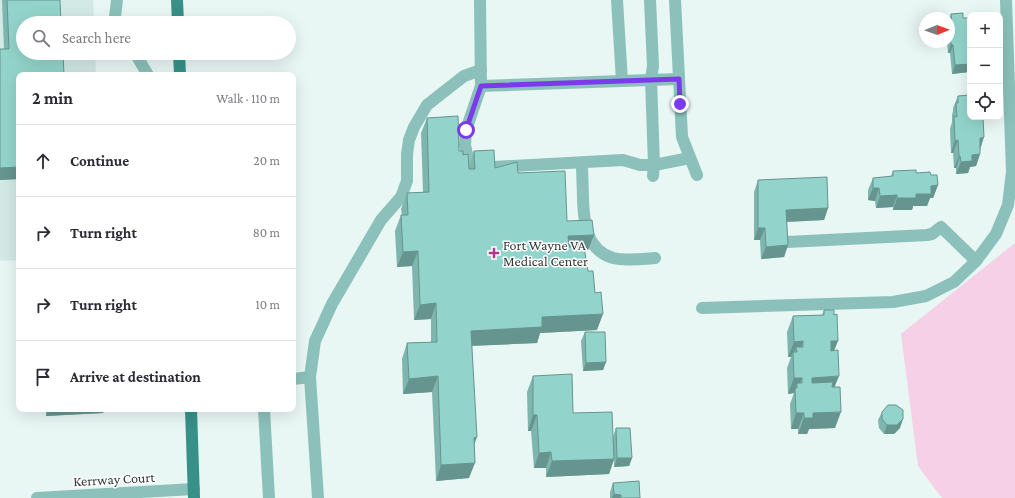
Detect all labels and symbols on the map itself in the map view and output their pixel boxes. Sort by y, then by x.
north arrow [919,12,955,48]
route end [671,95,689,113]
route start [457,121,475,139]
place label: Fort Wayne VA Medical Center [503,237,588,269]
marker: Fort Wayne VA Medical Center [488,247,500,259]
street label: Kerrway Court [73,469,156,489]

